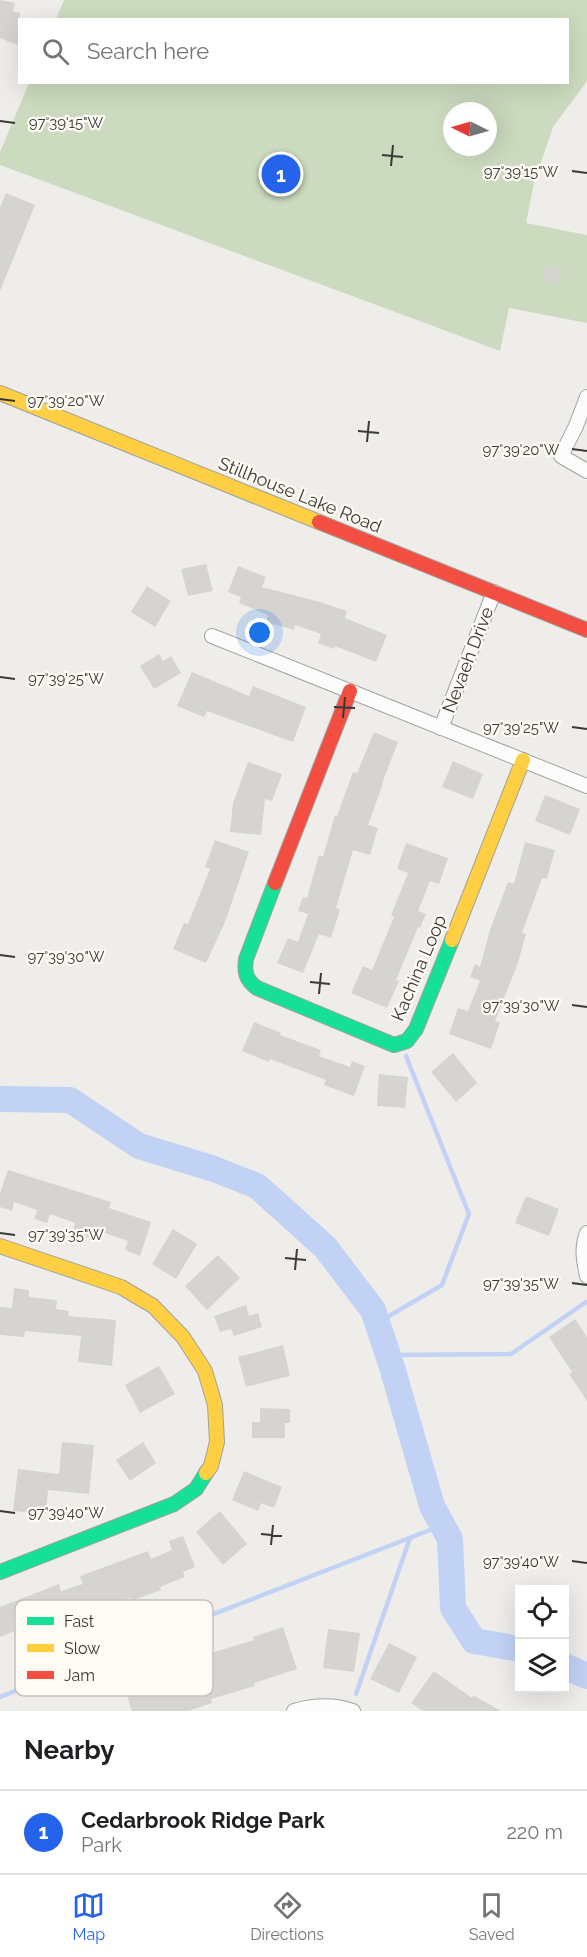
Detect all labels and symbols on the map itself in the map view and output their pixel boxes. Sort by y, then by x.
north arrow [443,102,497,156]
text: 97°39'15"W [29,114,104,132]
pin: 1 [262,152,300,196]
text: 97°39'15"W [484,163,559,181]
text: 97°39'20"W [28,392,105,410]
text: 97°39'20"W [483,441,560,459]
street label: Stillhouse Lake Road [216,452,385,537]
street label: Nevaeh Drive [438,603,498,716]
your location [245,618,274,647]
text: 97°39'25"W [28,670,104,688]
text: 97°39'25"W [483,719,559,737]
street label: Kachina Loop [387,912,450,1024]
text: 97°39'30"W [27,948,105,966]
text: 97°39'30"W [482,997,560,1015]
text: 97°39'35"W [28,1226,104,1244]
text: 97°39'35"W [483,1275,559,1293]
text: 97°39'40"W [28,1504,104,1522]
text: 97°39'40"W [483,1553,559,1571]
legend [15,1600,213,1696]
text: Fast [64,1612,95,1631]
text: Slow [64,1639,100,1658]
text: Jam [64,1666,95,1685]

